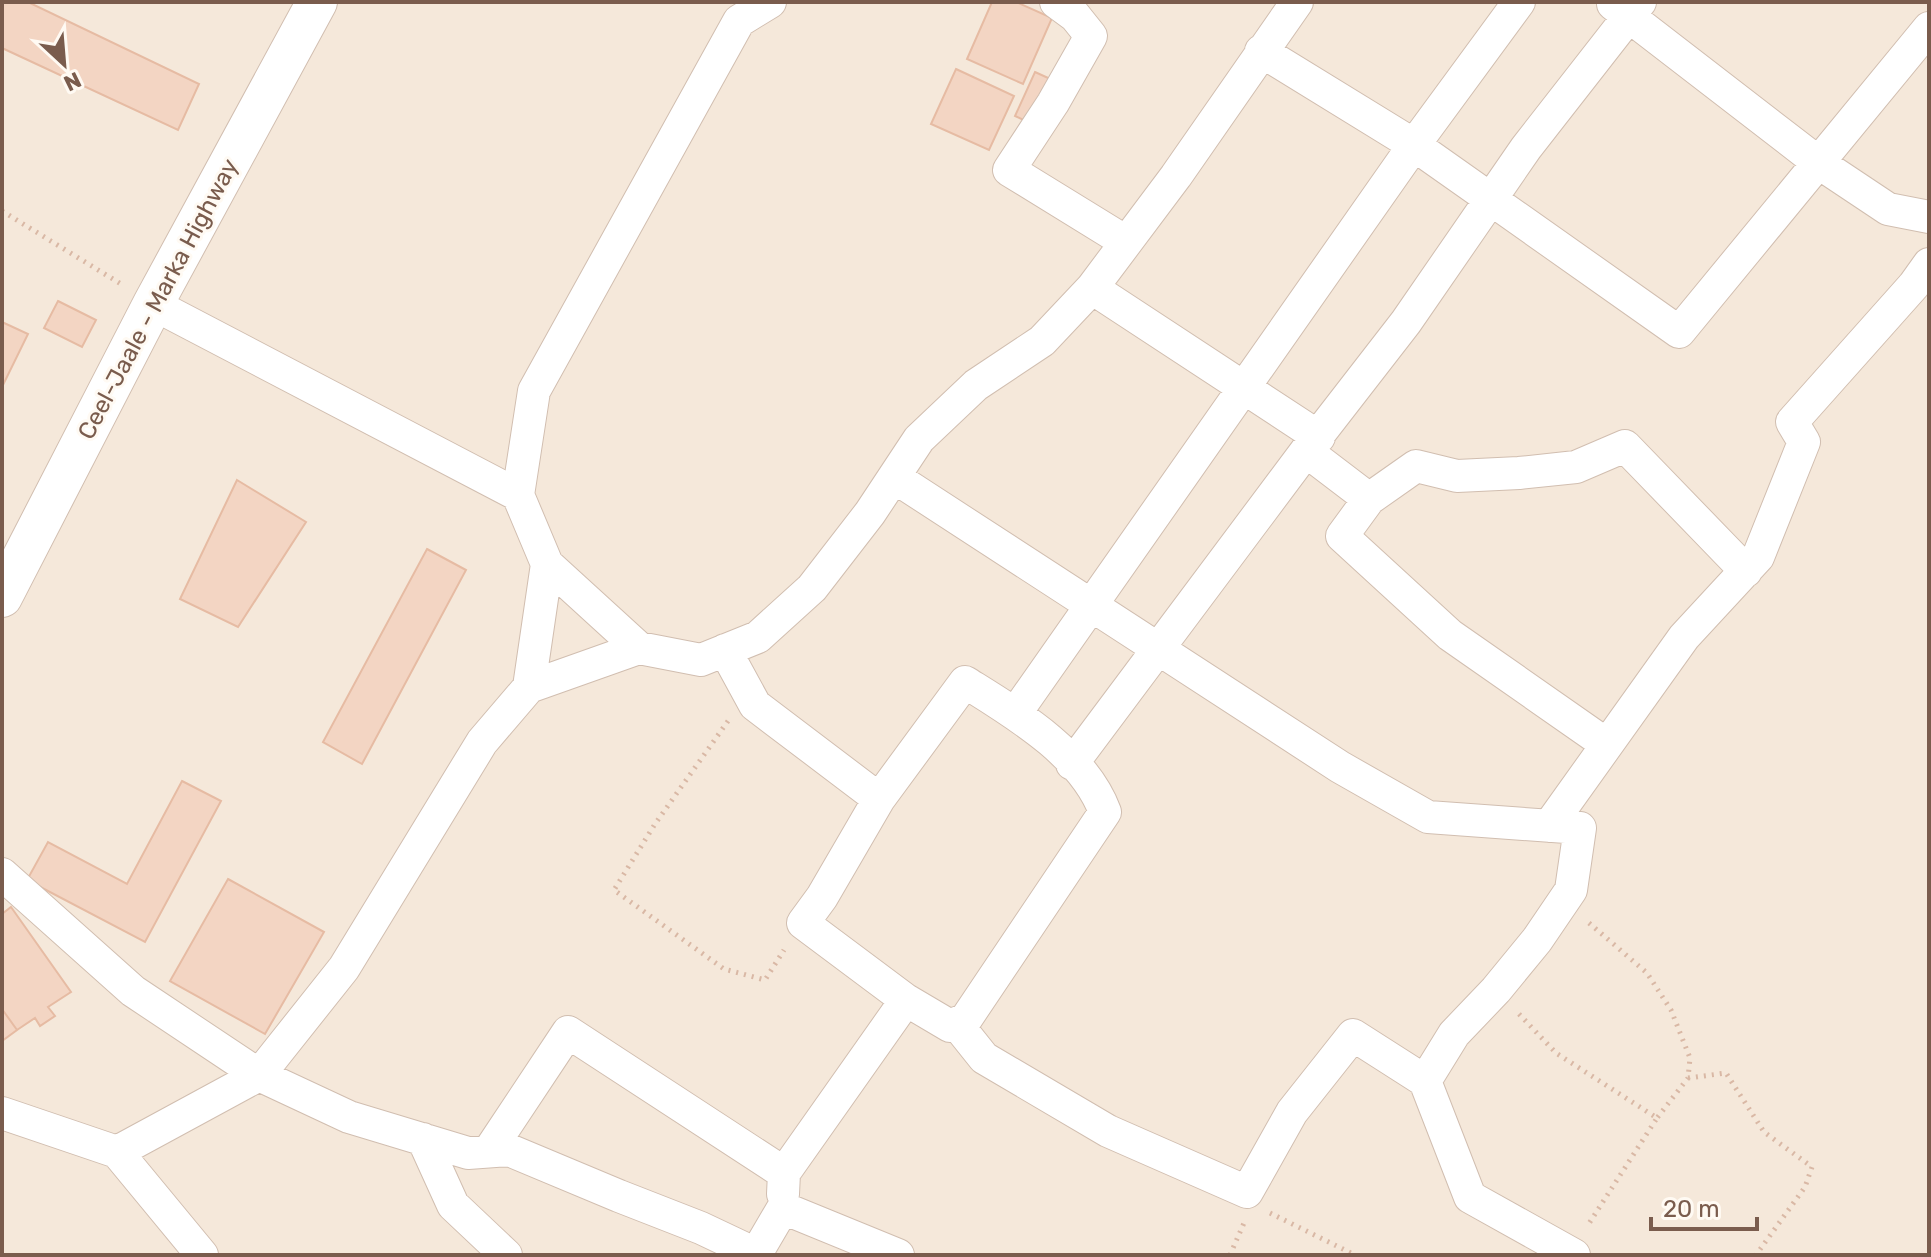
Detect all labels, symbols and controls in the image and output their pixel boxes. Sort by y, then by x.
north arrow [24,24,104,104]
text: N [60,66,86,97]
street label: Ceel-Jaale - Marka Highway [72,154,244,444]
scale bar [1651,1181,1757,1231]
text: 20 m [1663,1195,1720,1223]

